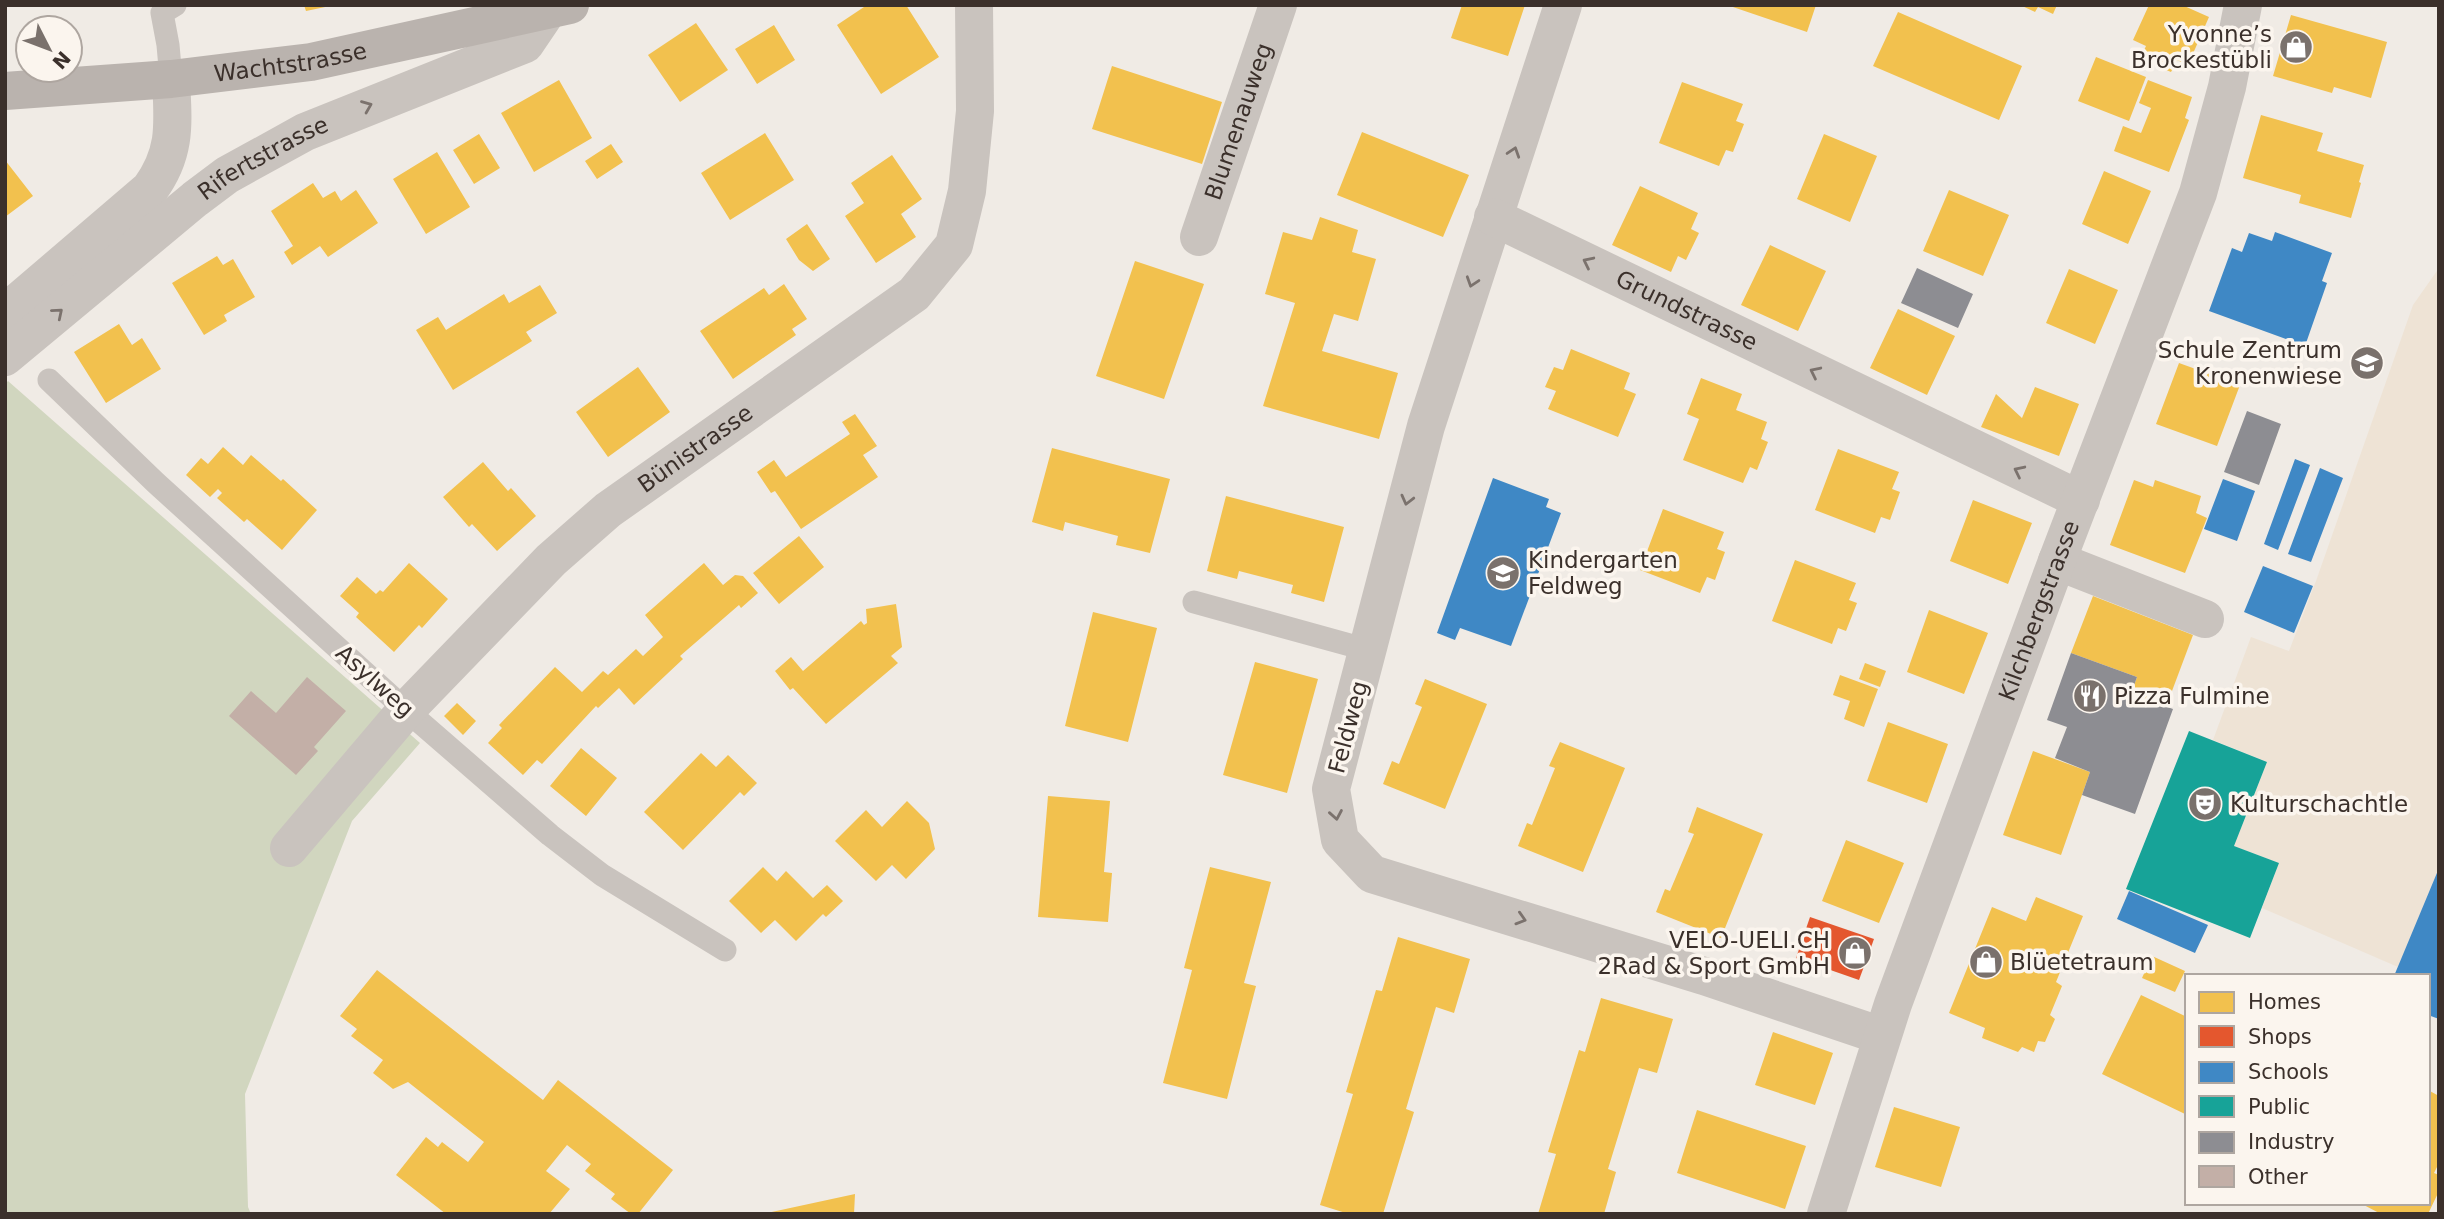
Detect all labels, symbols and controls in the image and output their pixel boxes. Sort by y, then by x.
north arrow [14,14,84,84]
place label: Yvonne’s Brockestübli [2131,21,2272,73]
shop icon: Yvonne’s Brockestübli [2277,28,2315,66]
street label: Wachtstrasse [212,37,369,87]
street label: Blumenauweg [1200,40,1277,203]
text: N [48,47,75,74]
one-way arrow [360,101,372,115]
street label: Rifertstrasse [193,111,332,205]
one-way arrow [1506,147,1521,159]
one-way arrow [1583,256,1595,270]
street label: Grundstrasse [1612,265,1762,355]
one-way arrow [1466,276,1481,288]
one-way arrow [49,309,62,321]
place label: Schule Zentrum Kronenwiese [2158,337,2342,389]
school or university icon: Schule Zentrum Kronenwiese [2348,344,2386,382]
one-way arrow [1810,366,1822,380]
street label: Bünistrasse [633,399,757,498]
one-way arrow [2014,465,2026,479]
one-way arrow [1401,494,1415,506]
street label: Kilchbergstrasse [1993,517,2084,704]
place label: Kindergarten Feldweg [1528,547,1678,599]
school or university icon: Kindergarten Feldweg [1484,554,1522,592]
street label: Asylweg [331,639,419,723]
restaurant icon: Pizza Fulmine [2071,677,2109,715]
street label: Feldweg [1323,678,1373,776]
place label: Pizza Fulmine [2114,683,2270,709]
theatre icon: Kulturschachtle [2186,785,2224,823]
place label: Kulturschachtle [2230,791,2408,817]
one-way arrow [1328,809,1343,821]
one-way arrow [1515,911,1527,926]
place label: VELO-UELI.CH 2Rad & Sport GmbH [1597,927,1830,979]
shop icon: VELO-UELI.CH 2Rad & Sport GmbH [1836,934,1874,972]
shop icon: Blüetetraum [1967,943,2005,981]
place label: Blüetetraum [2010,949,2154,975]
legend [2185,974,2430,1205]
text: Homes [2248,990,2321,1014]
text: Shops [2248,1025,2312,1049]
text: Schools [2248,1060,2329,1084]
text: Public [2248,1095,2310,1119]
text: Industry [2248,1130,2334,1154]
text: Other [2248,1165,2308,1189]

